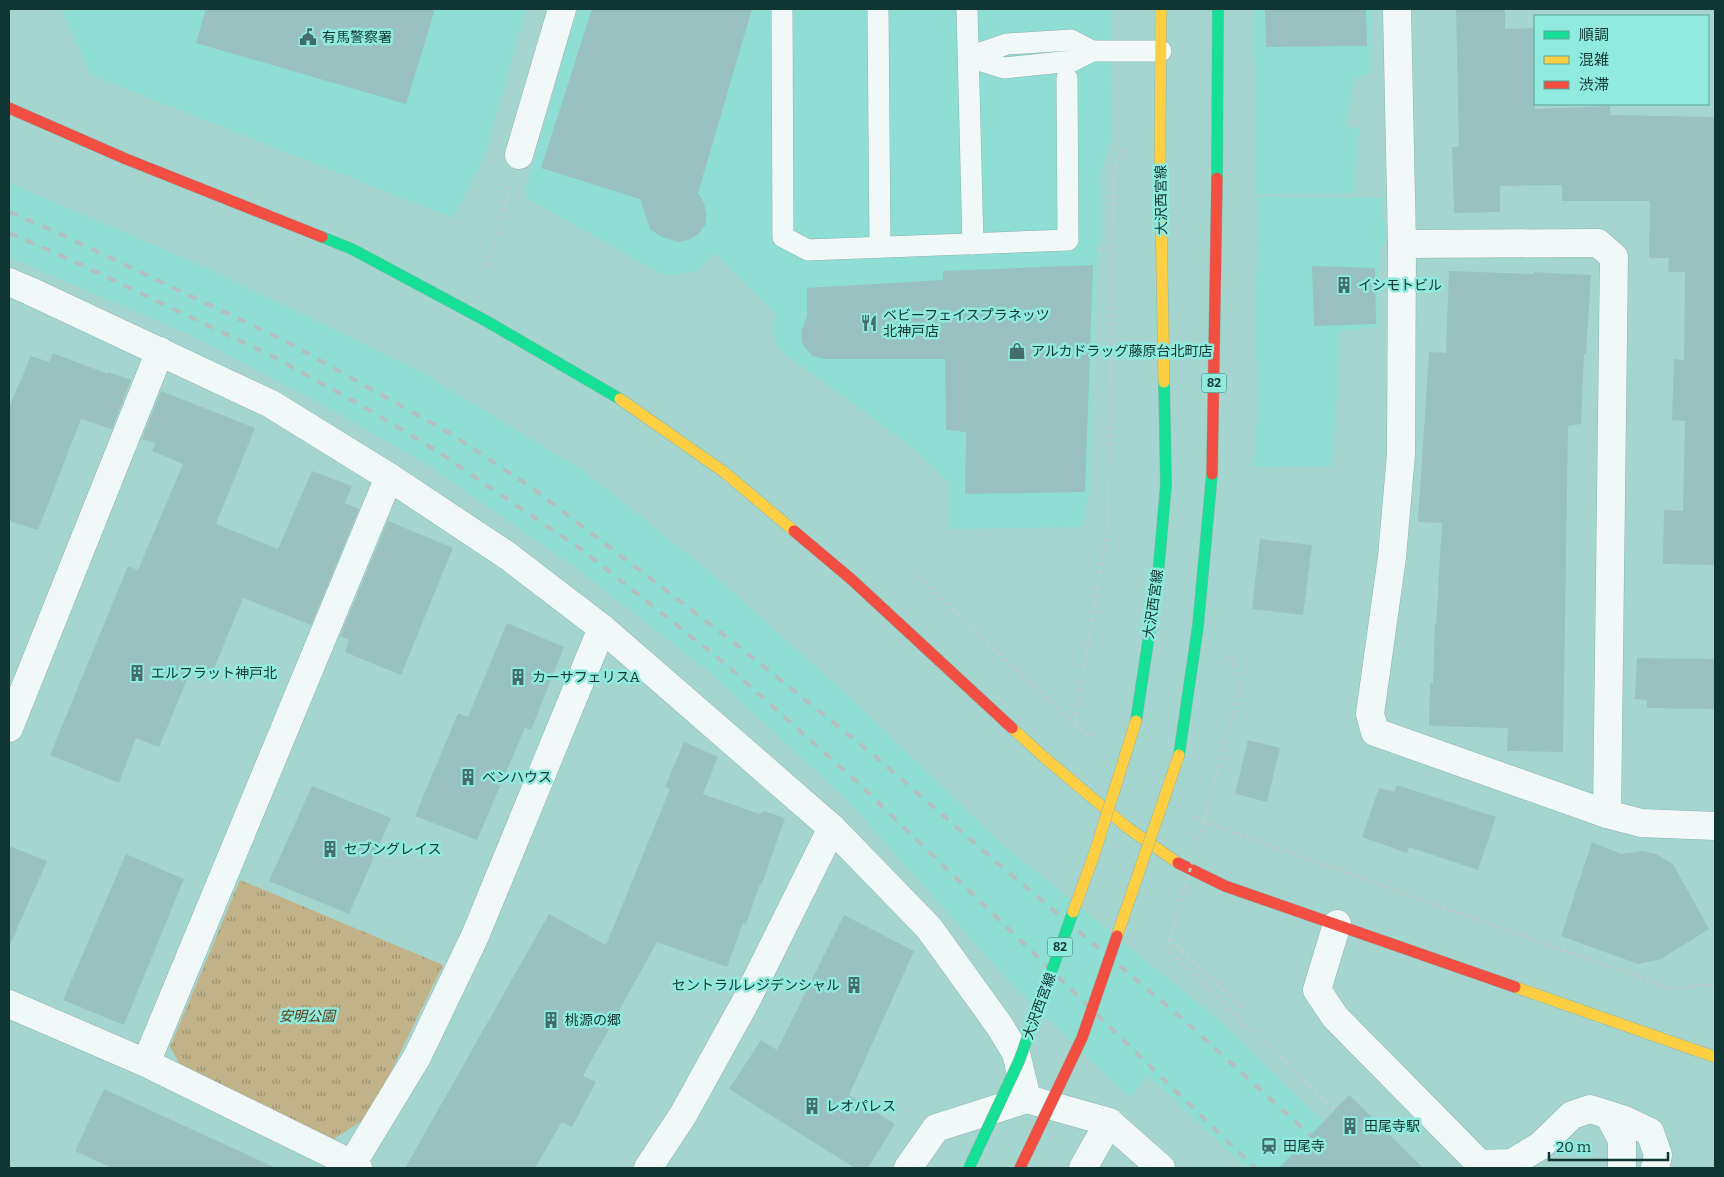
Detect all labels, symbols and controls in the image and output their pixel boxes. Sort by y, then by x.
legend [1534,15,1709,105]
text: 順調 [1579,26,1609,44]
public building icon: 有馬警察署 [298,27,318,47]
place label: 有馬警察署 [322,29,392,46]
text: 混雑 [1579,51,1609,69]
text: 渋滞 [1579,76,1609,94]
street label: 大沢西宮線 [1152,165,1171,235]
building icon: イシモトビル [1334,275,1354,295]
place label: イシモトビル [1358,277,1442,294]
place label: ベビーフェイスプラネッツ 北神戸店 [883,307,1050,340]
restaurant icon: ベビーフェイスプラネッツ 北神戸店 [859,313,879,333]
shop icon: アルカドラッグ藤原台北町店 [1007,341,1027,361]
place label: アルカドラッグ藤原台北町店 [1031,343,1212,360]
road number: 82 [1202,373,1226,392]
street label: 大沢西宮線 [1140,568,1167,640]
building icon: エルフラット神戸北 [127,663,147,683]
place label: エルフラット神戸北 [151,665,277,682]
building icon: カーサフェリスA [508,667,528,687]
place label: カーサフェリスA [532,669,640,686]
building icon: ベンハウス [458,767,478,787]
place label: ベンハウス [482,769,552,786]
building icon: セブングレイス [320,839,340,859]
place label: セブングレイス [344,841,442,858]
road number: 82 [1048,938,1072,956]
street label: 大沢西宮線 [1020,970,1059,1042]
building icon: セントラルレジデンシャル [844,975,864,995]
place label: セントラルレジデンシャル [672,977,840,994]
park label: 安明公園 [279,1008,337,1025]
building icon: 桃源の郷 [541,1010,561,1030]
place label: 桃源の郷 [565,1012,621,1029]
building icon: レオパレス [802,1096,822,1116]
place label: レオパレス [826,1098,896,1115]
building icon: 田尾寺駅 [1340,1116,1360,1136]
place label: 田尾寺駅 [1364,1118,1420,1135]
scale bar [1549,1130,1668,1162]
station icon: 田尾寺 [1259,1136,1279,1156]
place label: 田尾寺 [1283,1138,1325,1155]
text: 20 m [1556,1138,1592,1156]

